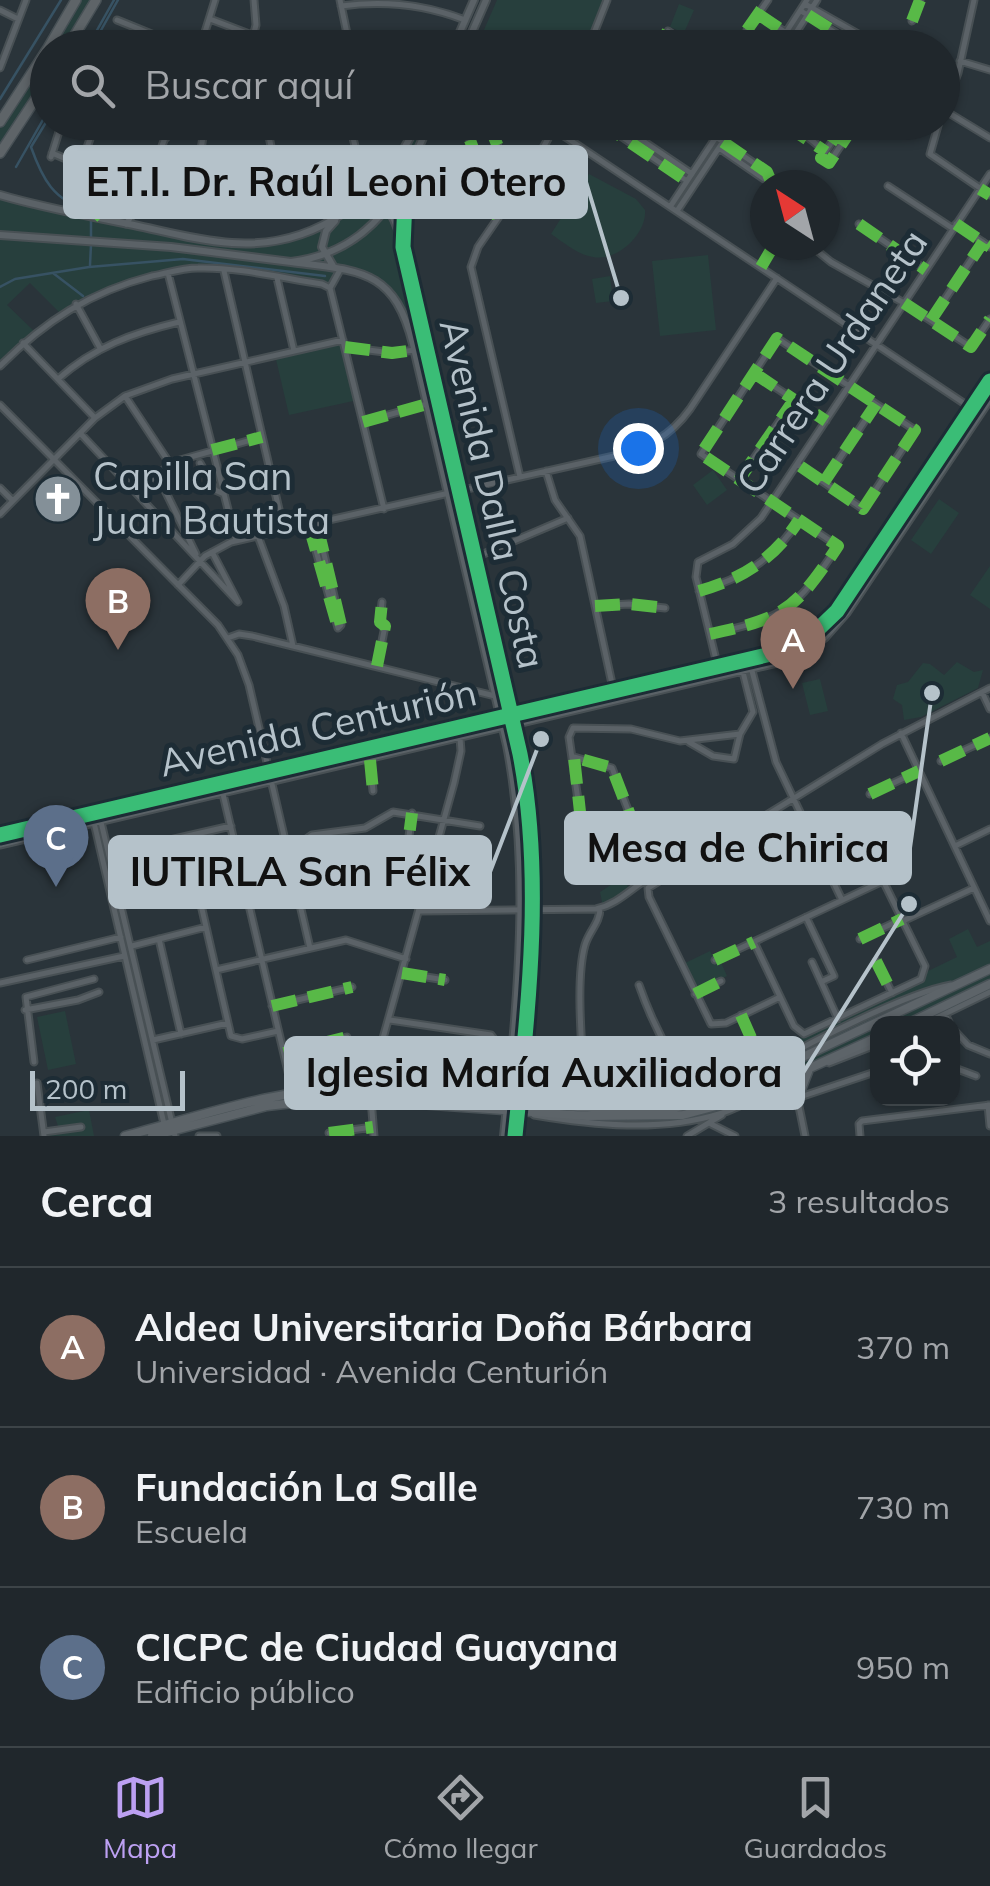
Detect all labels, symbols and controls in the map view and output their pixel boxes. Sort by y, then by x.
search box [30,30,960,140]
icon: search [65,58,120,113]
text: Buscar aquí [145,61,353,109]
callout: E.T.I. Dr. Raúl Leoni Otero [65,147,586,217]
text: E.T.I. Dr. Raúl Leoni Otero [86,156,566,206]
north arrow [750,170,840,260]
street label: Carrera Urdaneta [725,220,937,503]
street label: Avenida Dalla Costa [429,314,557,673]
your location [613,423,664,474]
place label: Capilla San Juan Bautista [93,452,330,544]
church icon: Capilla San Juan Bautista [32,473,84,525]
pin: B [86,568,150,650]
pin: A [760,606,826,689]
street label: Avenida Centurión [155,667,481,787]
pin: C [23,804,88,887]
callout: Mesa de Chirica [566,813,910,883]
text: Mesa de Chirica [586,822,890,872]
callout: IUTIRLA San Félix [110,837,490,907]
text: IUTIRLA San Félix [130,846,471,896]
map controls [870,1016,960,1106]
button: locate [870,1016,960,1106]
callout: Iglesia María Auxiliadora [286,1038,803,1108]
text: Iglesia María Auxiliadora [305,1047,783,1097]
scale bar [30,1066,185,1110]
text: 200 m [45,1071,127,1106]
text: Cerca [40,1175,154,1228]
text: 3 resultados [768,1181,950,1221]
text: Aldea Universitaria Doña Bárbara [135,1303,753,1351]
text: A [60,1327,85,1367]
text: 370 m [856,1327,950,1367]
text: Universidad · Avenida Centurión [135,1351,608,1391]
text: Fundación La Salle [135,1463,478,1511]
text: B [61,1487,84,1527]
text: 730 m [856,1487,950,1527]
text: Escuela [135,1511,248,1551]
text: CICPC de Ciudad Guayana [135,1623,618,1671]
text: C [62,1647,83,1687]
text: 950 m [856,1647,950,1687]
text: Edificio público [135,1671,355,1711]
tab: Mapa [103,1770,177,1865]
tab: Cómo llegar [383,1770,538,1865]
tab: Guardados [743,1770,887,1865]

